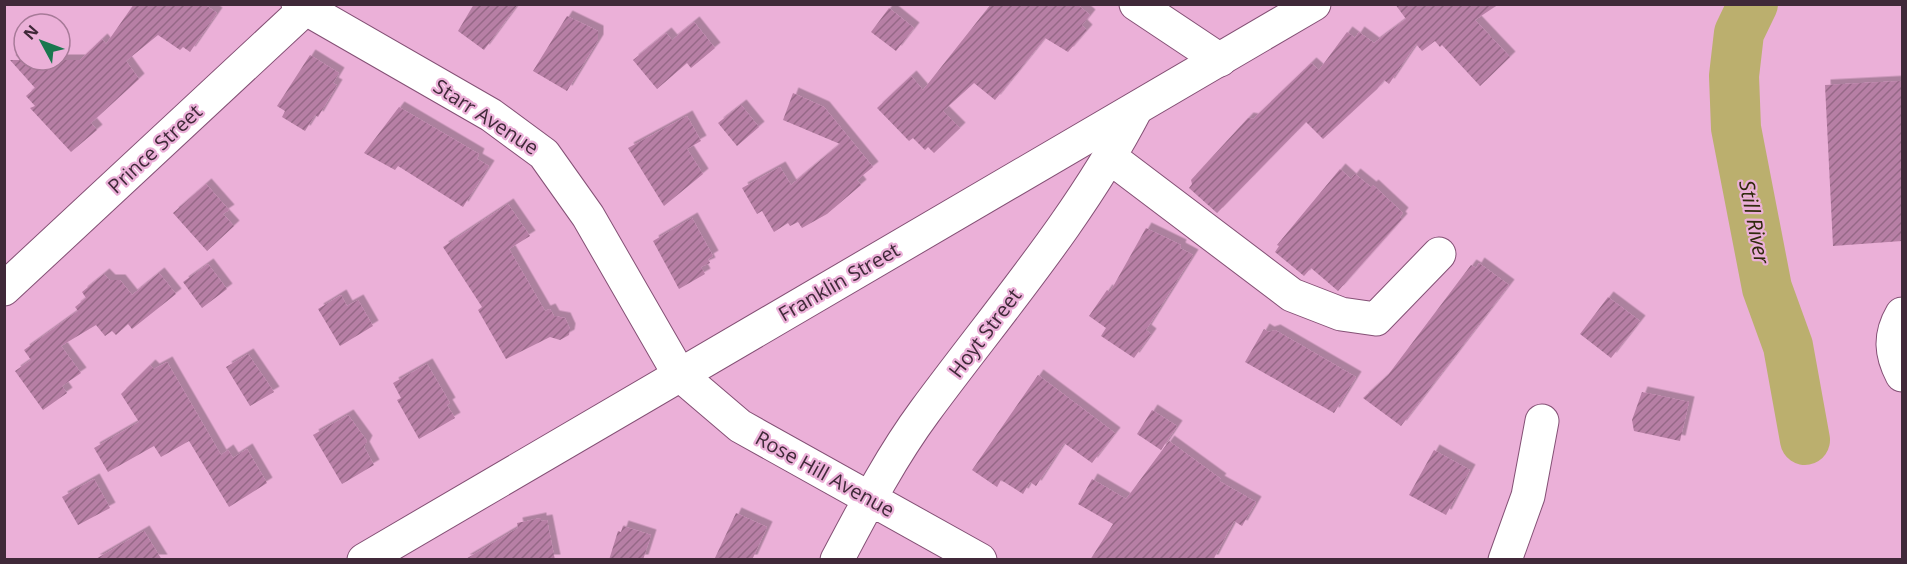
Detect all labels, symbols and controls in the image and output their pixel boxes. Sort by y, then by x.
north arrow [12,12,72,72]
text: N [18,20,43,44]
street label: Starr Avenue [428,72,544,161]
street label: Prince Street [102,98,208,199]
water label: Still River [1733,178,1777,267]
street label: Franklin Street [773,236,904,327]
street label: Hoyt Street [942,283,1027,383]
street label: Rose Hill Avenue [751,424,900,523]

